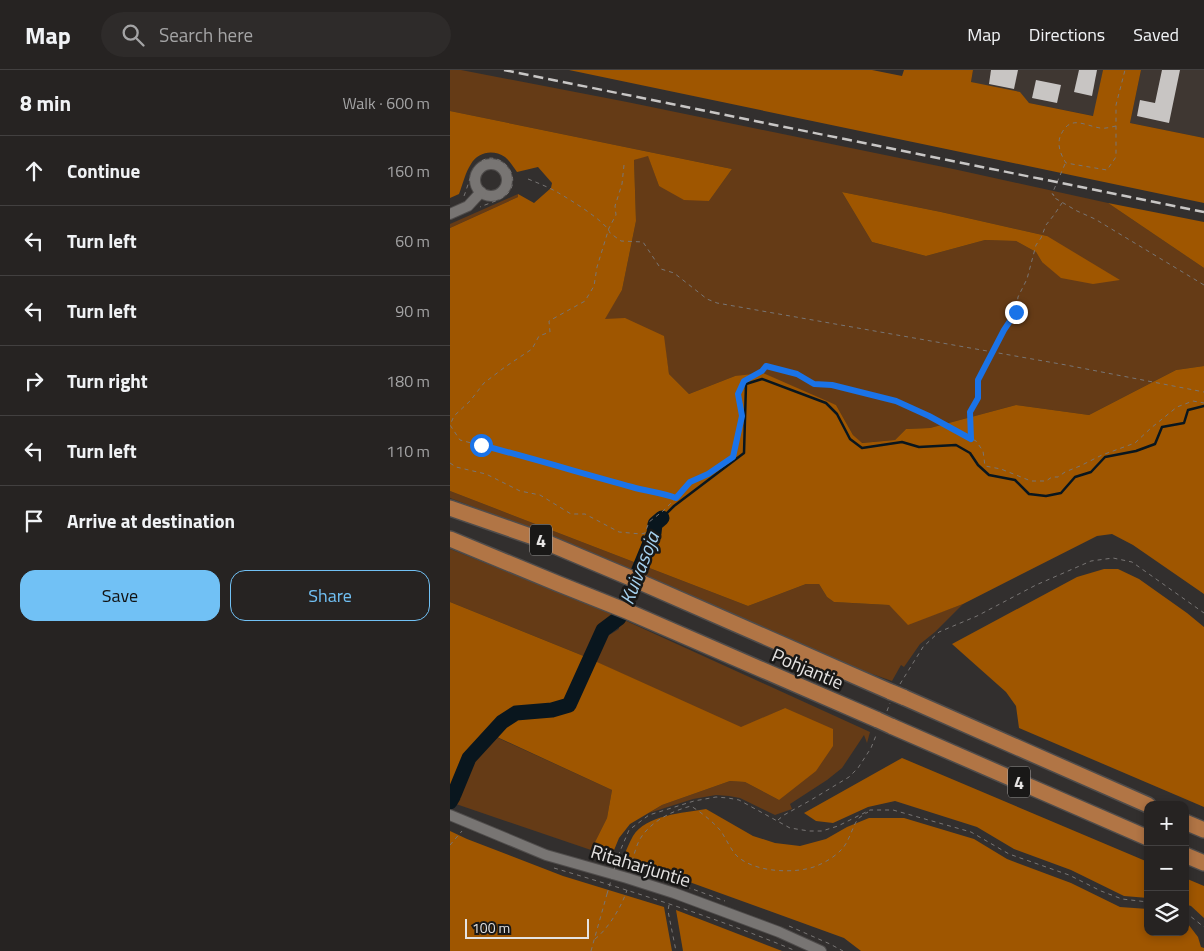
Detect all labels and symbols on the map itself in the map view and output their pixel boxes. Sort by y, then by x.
route end [1005,301,1028,324]
route start [470,434,493,457]
road number: 4 [530,524,552,556]
water label: Kuivasoja [611,526,667,609]
street label: Pohjantie [767,640,849,696]
road number: 4 [1008,766,1030,798]
street label: Ritaharjuntie [587,836,695,894]
scale bar [465,916,589,939]

